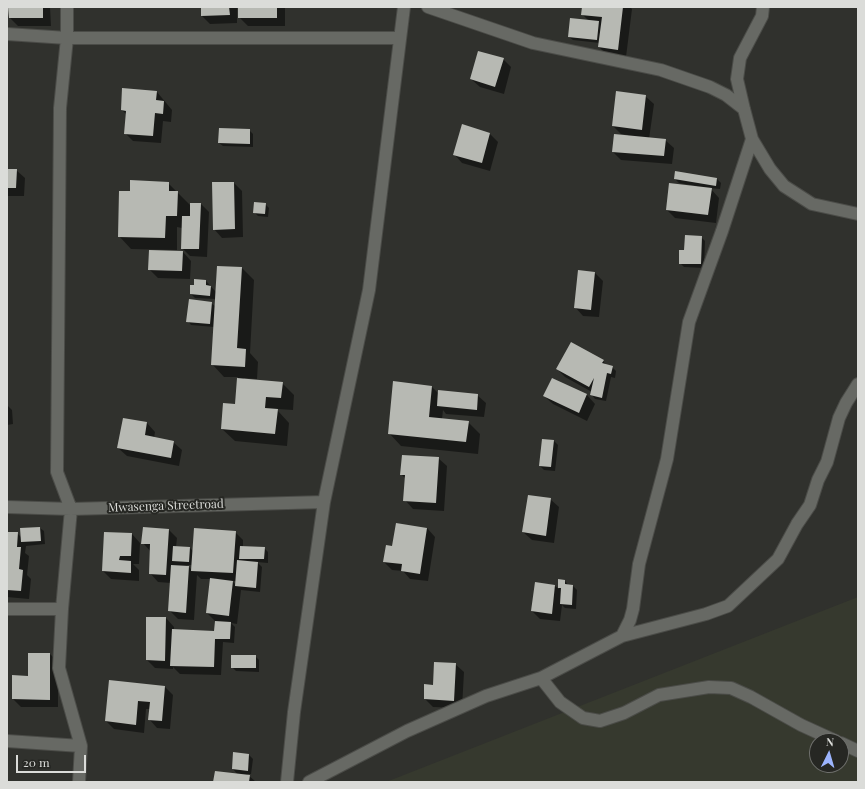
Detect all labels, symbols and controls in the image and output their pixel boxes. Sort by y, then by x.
street label: Mwasenga Streetroad [108,497,224,515]
north arrow [809,733,849,773]
text: N [825,734,835,749]
scale bar [18,747,88,773]
text: 20 m [23,754,50,770]

